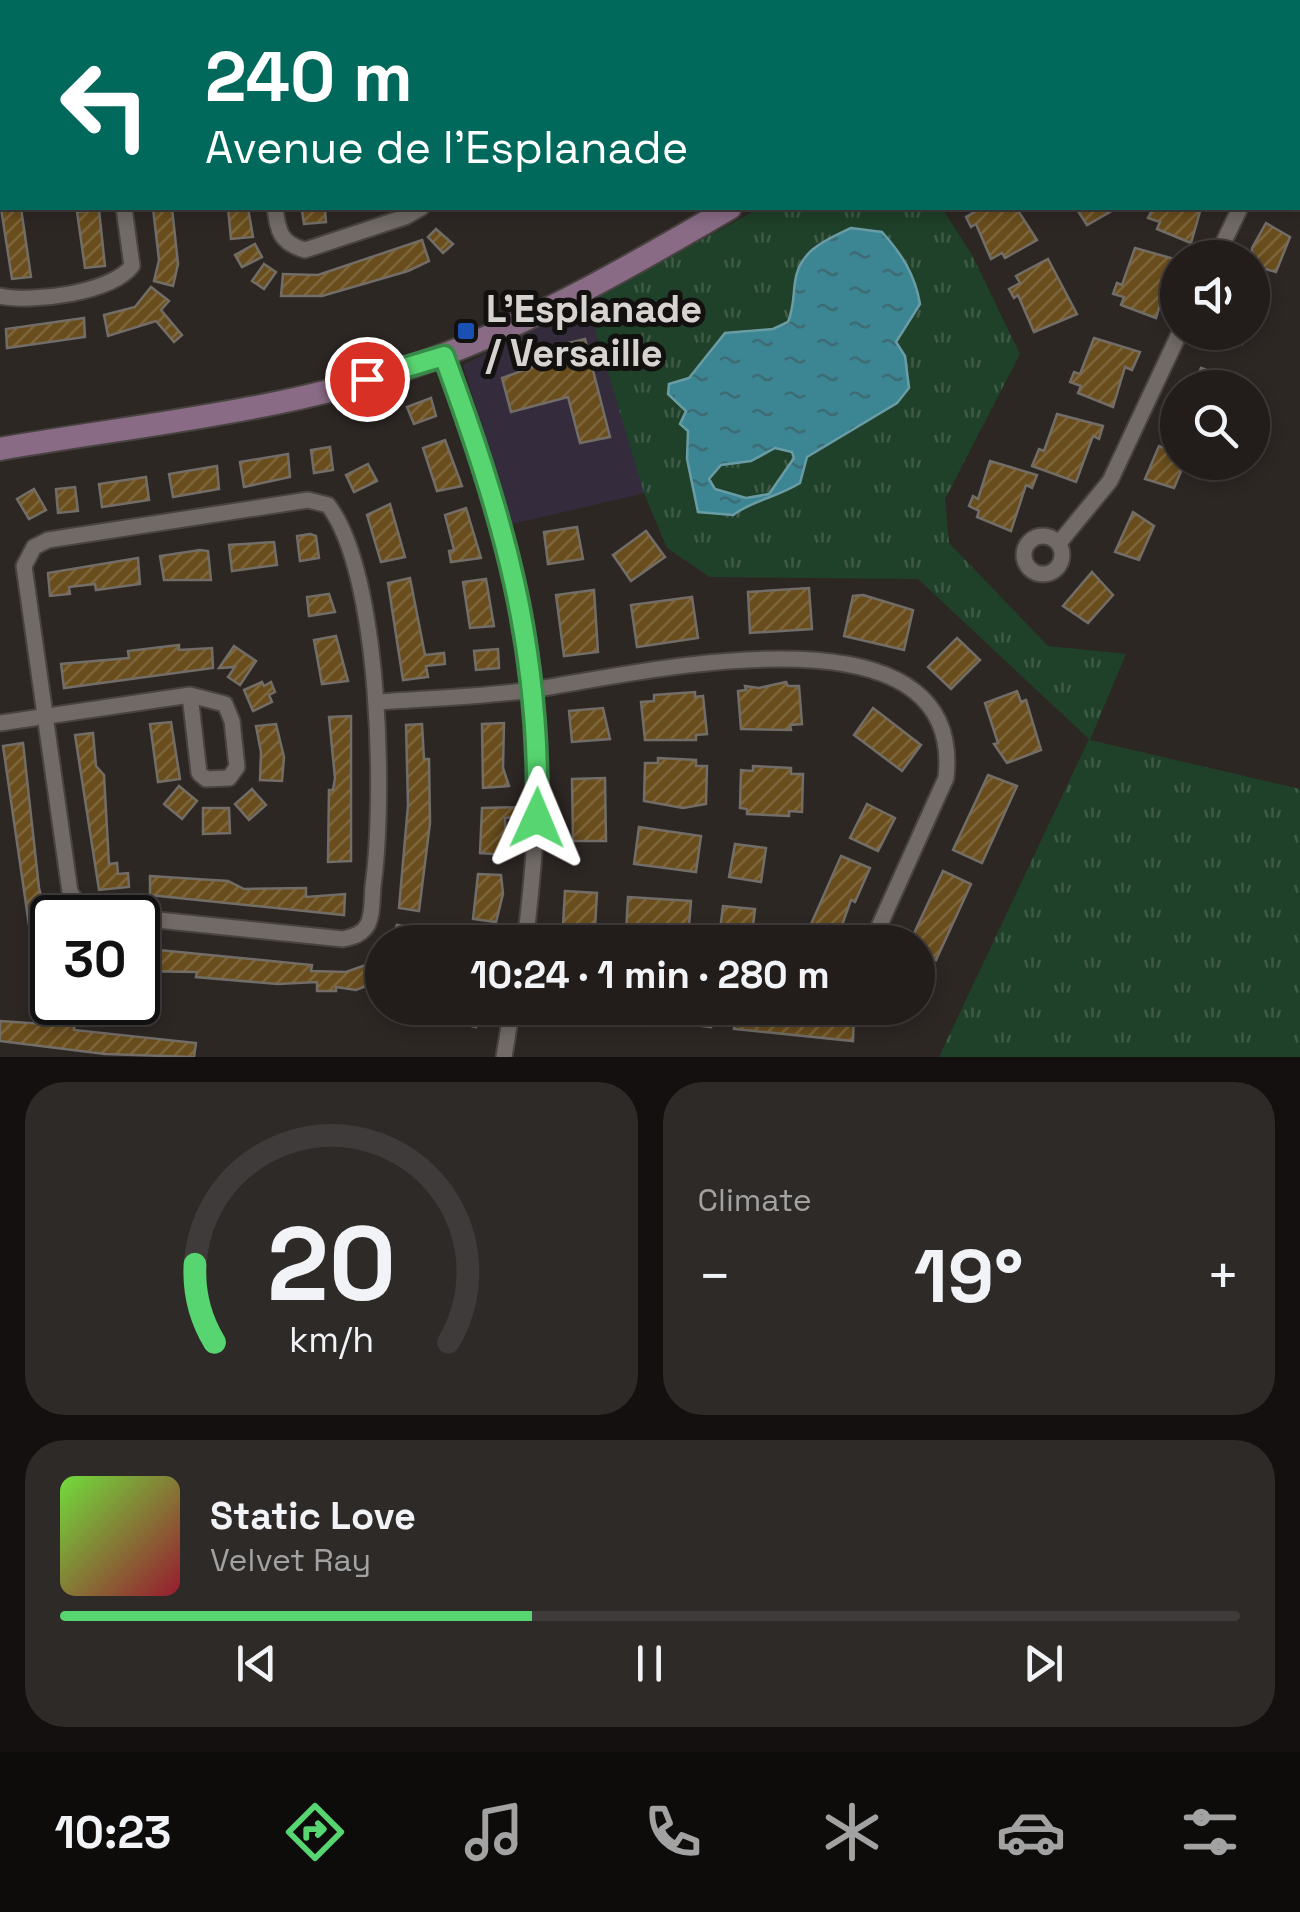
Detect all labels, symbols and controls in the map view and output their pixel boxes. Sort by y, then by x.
text: 240 m [205,32,413,121]
icon: left [40,40,170,170]
text: Avenue de l'Esplanade [205,119,688,176]
map controls [1160,240,1270,480]
button: sound [1160,240,1270,350]
place label: L'Esplanade / Versaille [485,285,702,377]
marker: L'Esplanade / Versaille [455,320,477,342]
pin [325,337,410,422]
icon: arrive [340,352,395,407]
button: search [1160,370,1270,480]
position arrow [485,766,589,870]
speed limit sign: 30 [30,895,160,1025]
text: 10:24 · 1 min · 280 m [470,951,830,999]
text: Climate [698,1180,812,1220]
text: 20 [267,1198,396,1330]
text: 19° [914,1228,1024,1324]
text: − [698,1241,732,1311]
text: + [1206,1241,1240,1311]
text: km/h [289,1317,374,1362]
text: Static Love [210,1492,416,1540]
text: Velvet Ray [210,1540,371,1580]
icon: previous [229,1636,284,1691]
icon: pause [622,1636,677,1691]
icon: next [1016,1636,1071,1691]
icon: directions [280,1797,350,1867]
icon: music [459,1797,529,1867]
icon: phone [638,1797,708,1867]
icon: climate [817,1797,887,1867]
icon: car [996,1797,1066,1867]
icon: filters [1175,1797,1245,1867]
text: 10:23 [54,1804,172,1861]

